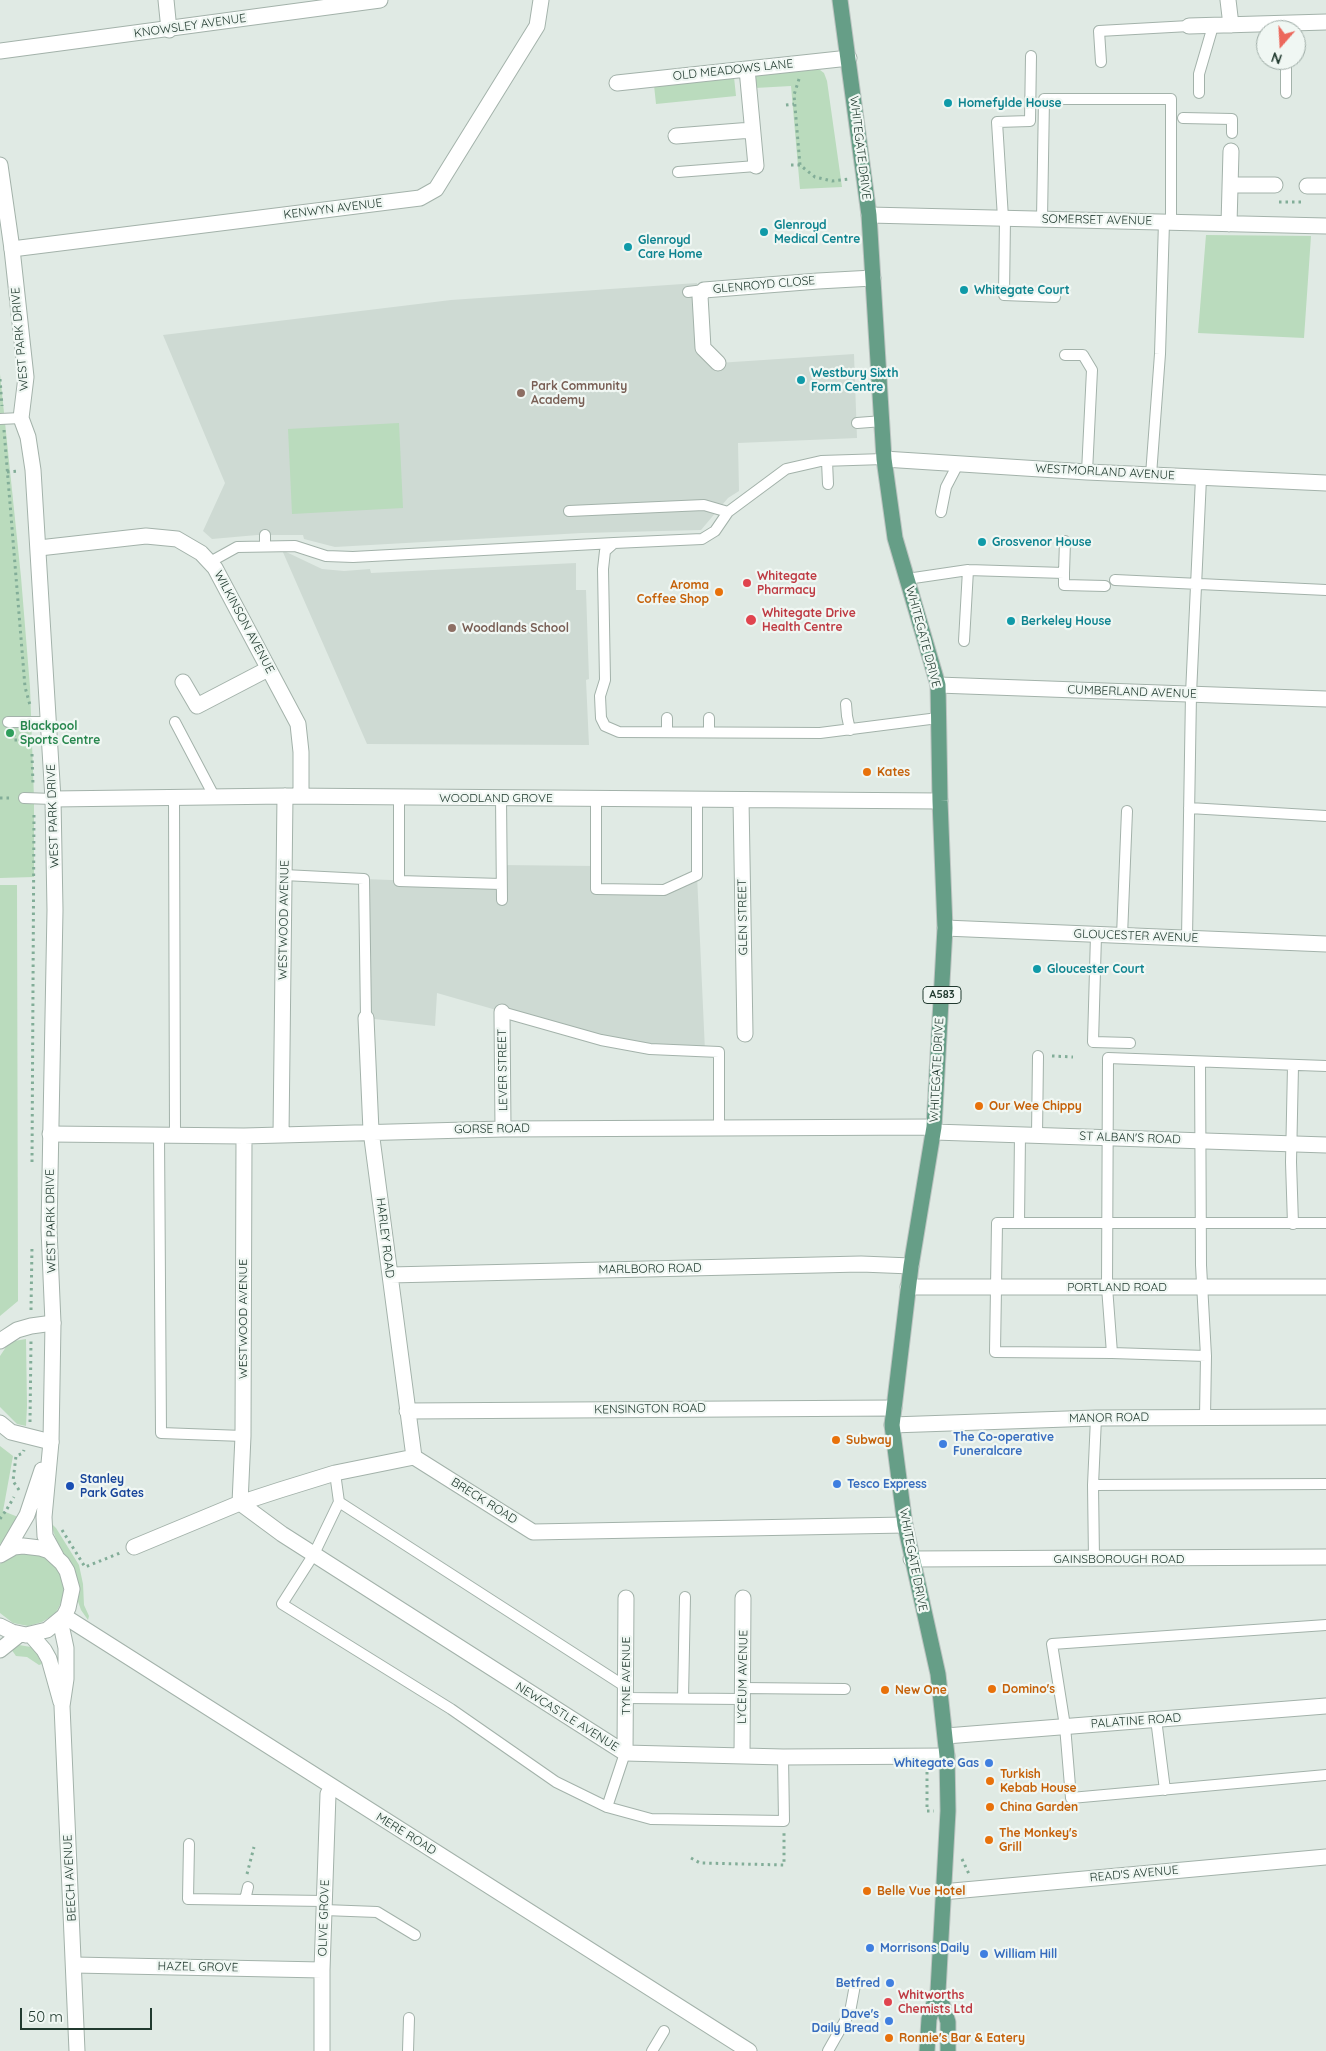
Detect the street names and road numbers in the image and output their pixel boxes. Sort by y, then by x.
street label: KNOWSLEY AVENUE [133,11,247,41]
street label: OLD MEADOWS LANE [672,57,794,83]
street label: WHITEGATE DRIVE [846,95,874,201]
street label: KENWYN AVENUE [283,196,383,222]
street label: SOMERSET AVENUE [1042,212,1152,228]
street label: GLENROYD CLOSE [712,273,816,297]
street label: WEST PARK DRIVE [8,287,32,391]
street label: WESTMORLAND AVENUE [1035,461,1175,483]
street label: WILKINSON AVENUE [211,568,277,676]
street label: WHITEGATE DRIVE [903,585,943,689]
street label: CUMBERLAND AVENUE [1067,683,1197,701]
street label: WEST PARK DRIVE [44,764,62,868]
street label: WOODLAND GROVE [439,791,553,805]
street label: WESTWOOD AVENUE [276,860,292,980]
street label: GLEN STREET [735,879,751,955]
street label: GLOUCESTER AVENUE [1073,927,1199,945]
road number: A583 [923,986,961,1004]
street label: WHITEGATE DRIVE [927,1017,947,1123]
street label: LEVER STREET [495,1029,511,1111]
street label: GORSE ROAD [454,1121,530,1137]
street label: ST ALBAN'S ROAD [1079,1129,1181,1147]
street label: WEST PARK DRIVE [43,1169,59,1273]
street label: HARLEY ROAD [373,1197,397,1279]
street label: WESTWOOD AVENUE [236,1259,250,1379]
street label: MARLBORO ROAD [598,1261,702,1277]
street label: PORTLAND ROAD [1067,1280,1167,1294]
street label: KENSINGTON ROAD [594,1401,706,1417]
street label: MANOR ROAD [1069,1410,1149,1426]
street label: BRECK ROAD [448,1475,520,1527]
street label: WHITEGATE DRIVE [896,1507,930,1613]
street label: GAINSBOROUGH ROAD [1054,1552,1184,1566]
street label: LYCEUM AVENUE [735,1630,751,1724]
street label: TYNE AVENUE [619,1637,633,1715]
street label: NEWCASTLE AVENUE [513,1679,621,1755]
street label: PALATINE ROAD [1090,1711,1182,1731]
street label: MERE ROAD [373,1810,439,1858]
street label: BEECH AVENUE [61,1834,79,1922]
street label: READ'S AVENUE [1089,1863,1179,1885]
street label: OLIVE GROVE [315,1879,333,1957]
street label: HAZEL GROVE [158,1959,238,1975]

